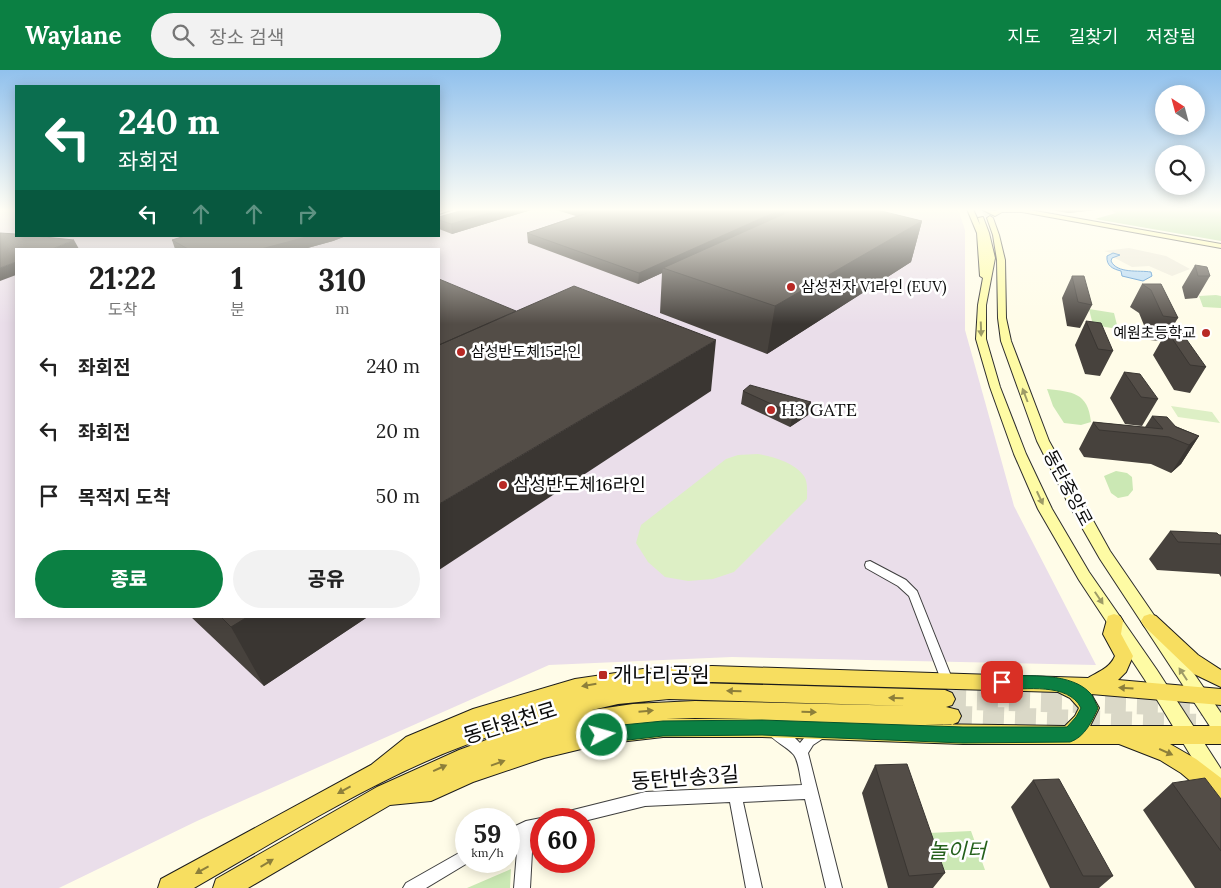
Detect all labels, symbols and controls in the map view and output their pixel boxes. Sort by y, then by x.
search box [151,13,501,58]
text: Waylane [25,20,121,51]
icon: search [169,21,197,49]
text: 장소 검색 [209,25,284,49]
text: 지도 [1008,25,1041,48]
text: 길찾기 [1069,25,1118,48]
text: 저장됨 [1146,25,1196,48]
north arrow [1155,85,1205,135]
map controls [1155,85,1205,195]
text: 240 m [118,99,219,144]
icon: left [35,105,100,170]
button: search [1155,145,1205,195]
text: 좌회전 [118,147,179,175]
icon: left [134,200,162,228]
icon: ahead [187,200,215,228]
icon: ahead [240,200,268,228]
icon: right [293,200,321,228]
text: 21:22 [89,259,156,297]
text: 1 [231,259,243,297]
text: 310 [318,261,366,299]
place label: 삼성전자 V1라인 (EUV) [801,277,947,297]
marker: 삼성전자 V1라인 (EUV) [785,281,797,293]
text: m [335,298,349,318]
text: 도착 [108,299,137,319]
text: 분 [230,299,245,319]
one-way arrow [977,322,985,338]
place label: 예원초등학교 [1113,323,1196,342]
marker: 예원초등학교 [1200,327,1212,339]
place label: 삼성반도체15라인 [471,342,581,361]
marker: 삼성반도체15라인 [455,346,467,358]
icon: left [35,352,63,380]
text: 240 m [366,354,420,378]
text: 좌회전 [78,355,130,379]
one-way arrow [1021,387,1029,402]
place label: H3 GATE [781,398,857,421]
marker: H3 GATE [765,404,777,416]
icon: left [35,417,63,445]
text: 20 m [376,419,420,443]
text: 좌회전 [78,420,130,444]
street label: 동탄중앙로 [1039,446,1098,530]
place label: 삼성반도체16라인 [513,473,646,496]
marker: 삼성반도체16라인 [497,479,509,491]
icon: arrive [35,482,63,510]
text: 50 m [376,484,420,508]
text: 목적지 도착 [78,485,170,509]
one-way arrow [1036,491,1044,505]
button: 종료 [35,550,223,608]
button: 공유 [233,550,420,608]
one-way arrow [1094,592,1104,605]
place label: 개나리공원 [613,661,710,688]
pin [981,661,1023,703]
one-way arrow [1178,667,1188,681]
icon: arrive [988,668,1016,696]
marker: 개나리공원 [597,669,609,681]
one-way arrow [580,681,596,689]
one-way arrow [1118,684,1134,692]
one-way arrow [726,687,742,695]
one-way arrow [888,693,904,701]
street label: 동탄원천로 [460,695,560,750]
one-way arrow [638,707,654,715]
position arrow [575,708,627,760]
one-way arrow [801,708,817,716]
one-way arrow [1159,748,1173,756]
one-way arrow [491,759,506,767]
street label: 동탄반송3길 [630,760,740,795]
one-way arrow [433,764,447,772]
one-way arrow [337,786,351,795]
speed limit sign: 60 [530,808,595,873]
text: 59 [474,818,501,850]
park label: 놀이터 [928,837,989,864]
text: km/h [471,845,504,860]
one-way arrow [261,859,274,868]
one-way arrow [195,866,210,874]

